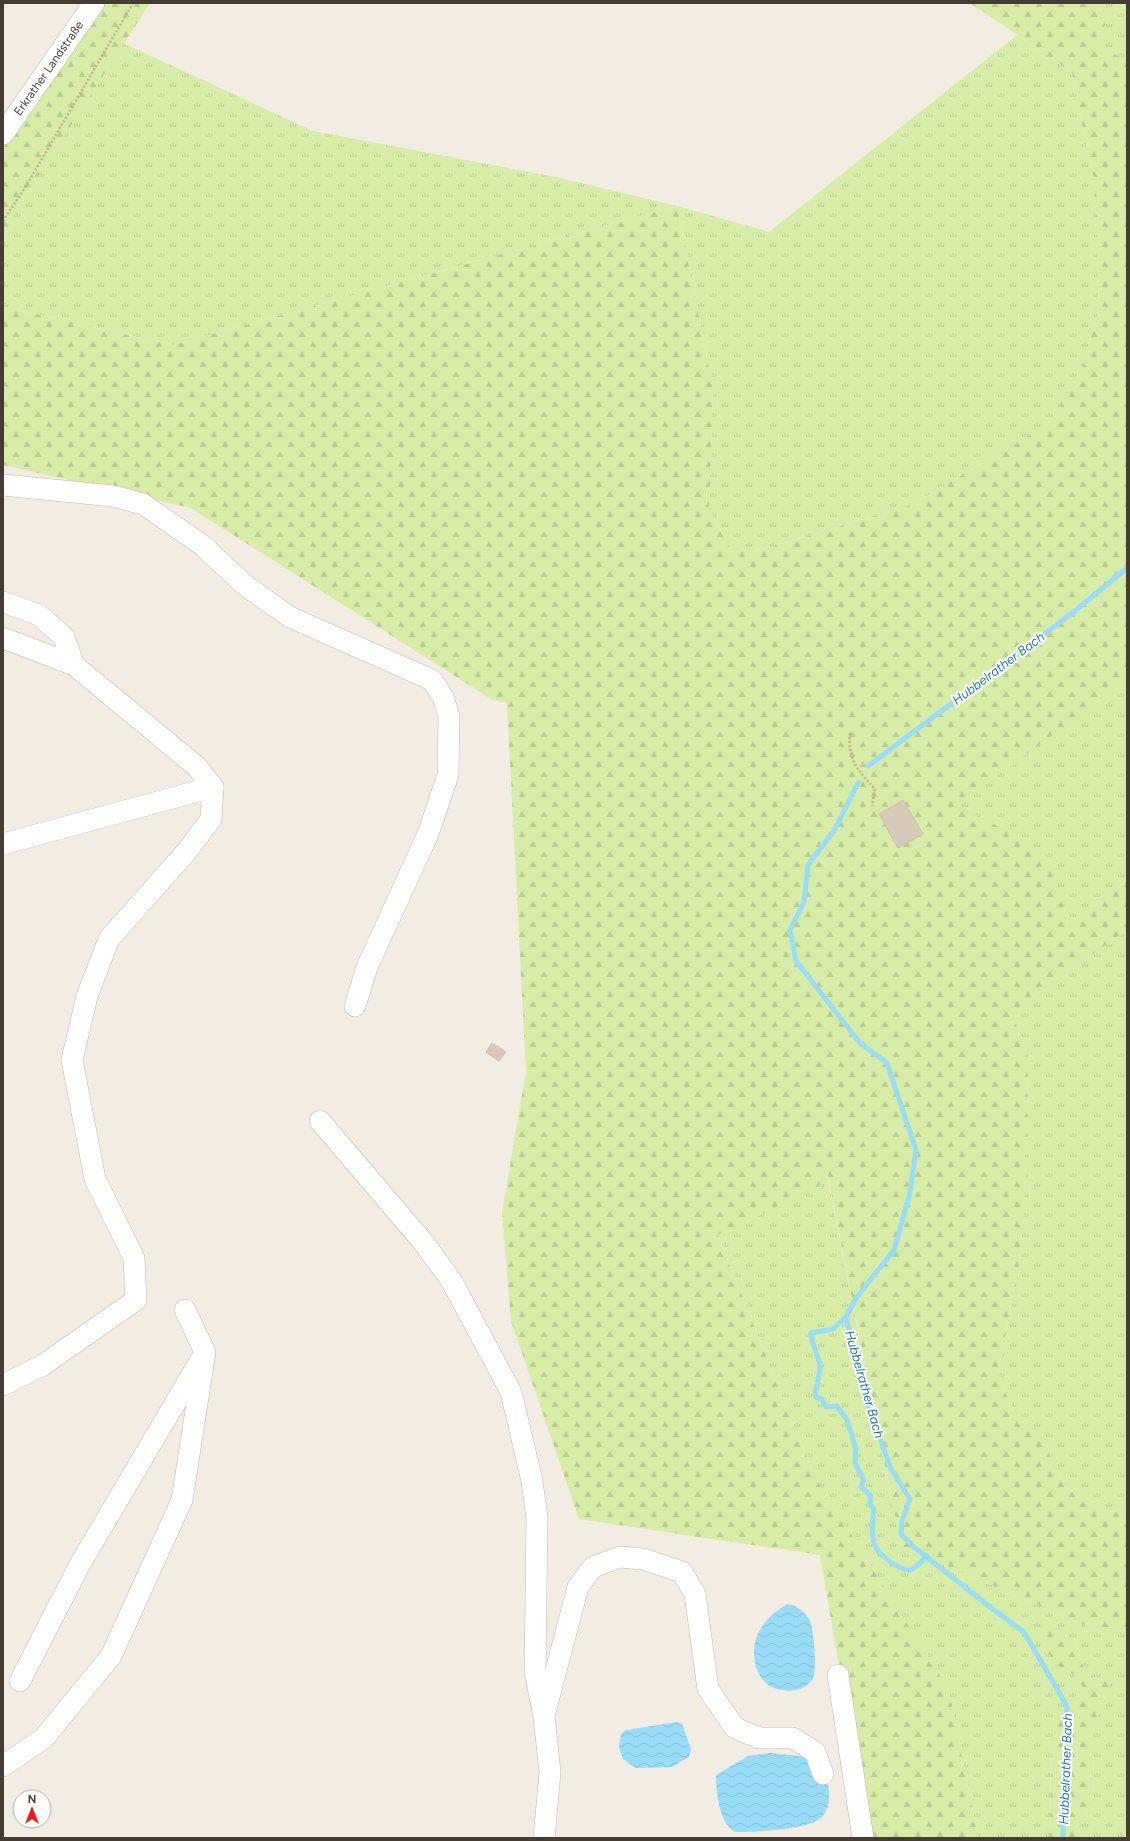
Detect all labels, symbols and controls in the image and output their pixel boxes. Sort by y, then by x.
street label: Erkrather Landstraße [11,18,87,118]
water label: Hubbelrather Bach [949,629,1047,708]
water label: Hubbelrather Bach [842,1329,887,1440]
water label: Hubbelrather Bach [1056,1713,1075,1825]
north arrow [12,1789,52,1829]
text: N [28,1793,36,1806]

